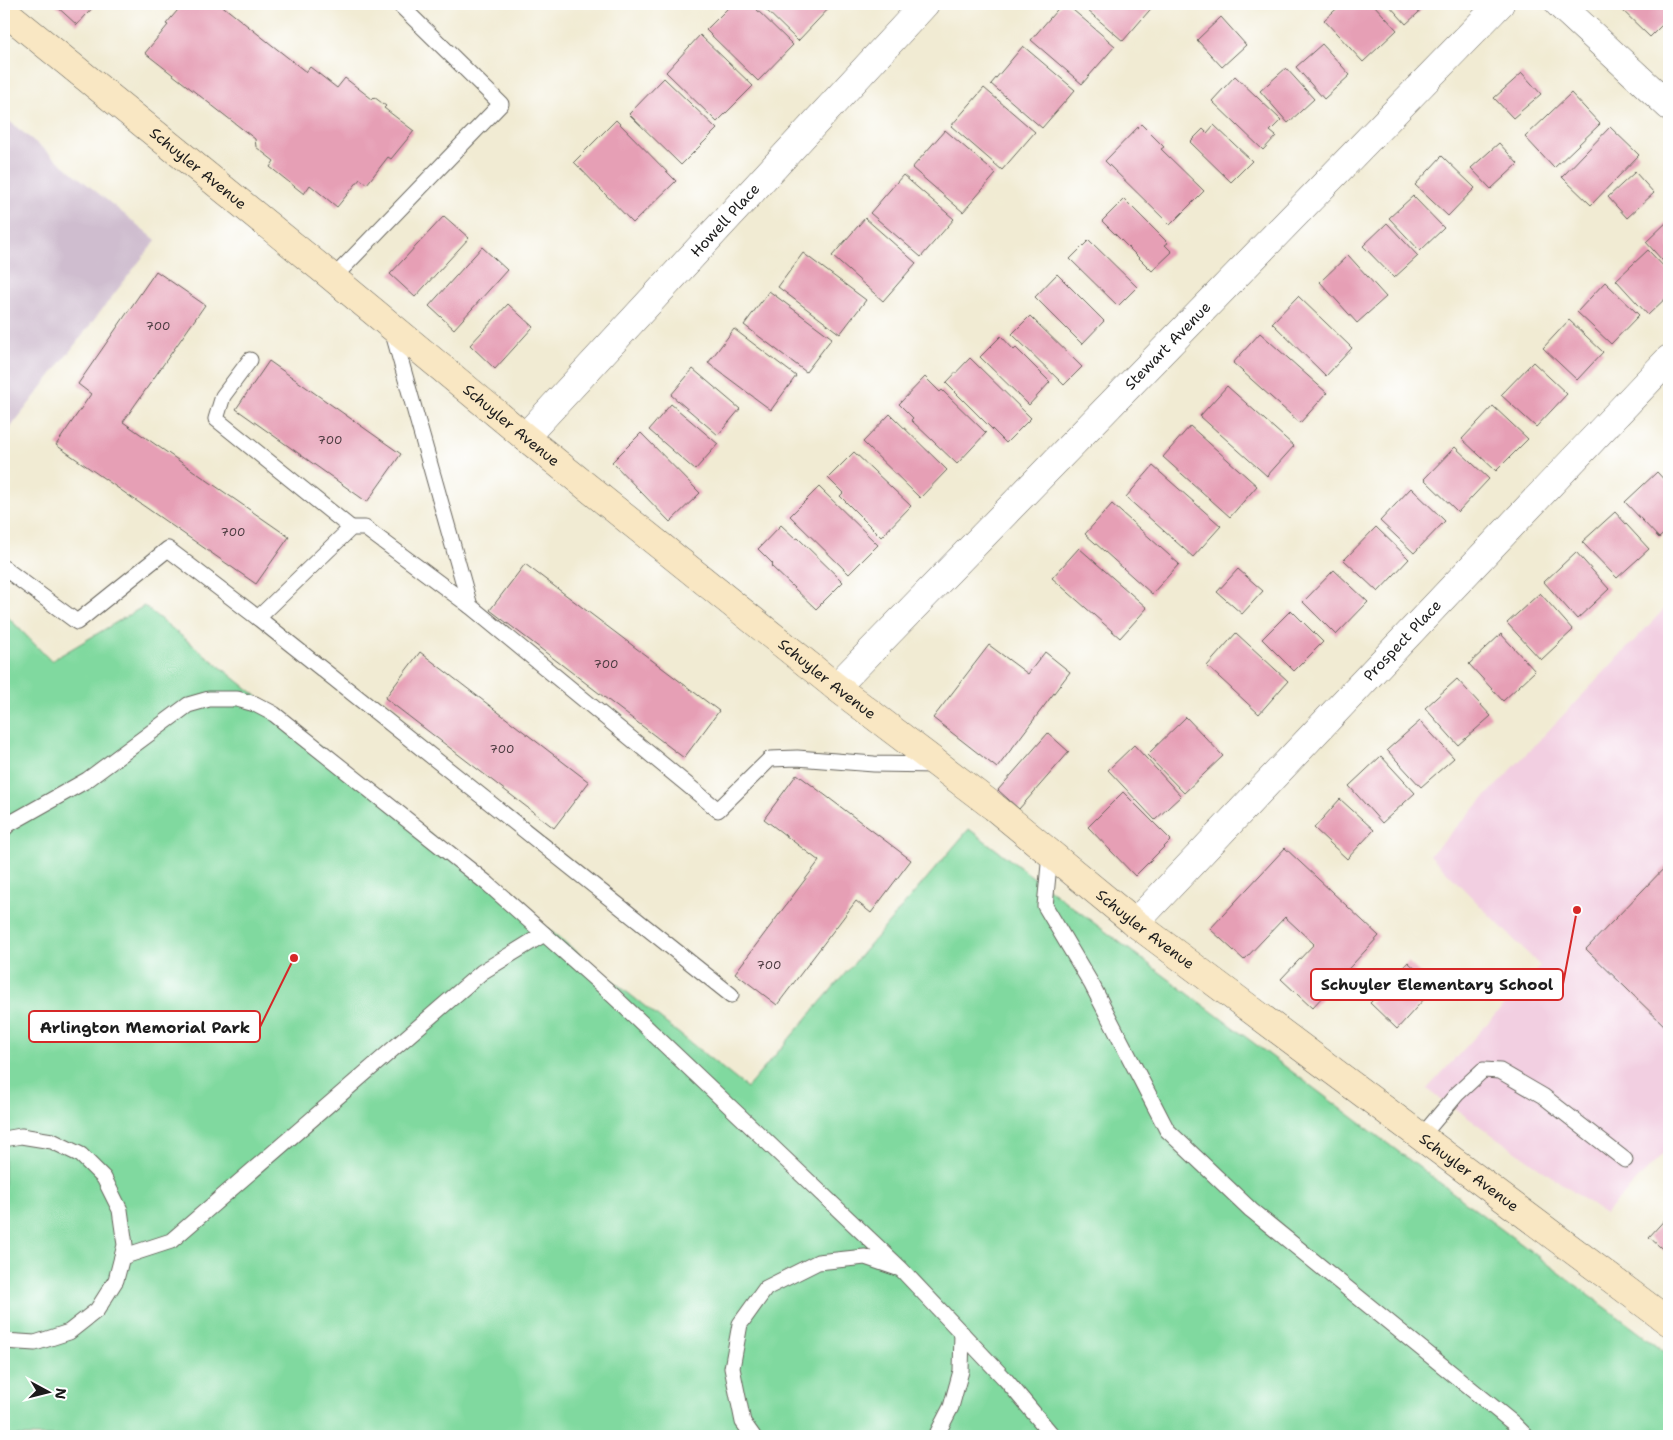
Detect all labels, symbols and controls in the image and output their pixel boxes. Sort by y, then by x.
street label: Schuyler Avenue [145,123,251,214]
street label: Howell Place [686,179,764,261]
street label: Stewart Avenue [1120,297,1215,394]
house number: 700 [146,318,170,334]
street label: Schuyler Avenue [459,380,564,471]
house number: 700 [318,432,342,448]
house number: 700 [221,524,245,540]
street label: Prospect Place [1359,596,1446,685]
street label: Schuyler Avenue [774,634,880,724]
house number: 700 [594,656,618,672]
house number: 700 [490,741,514,757]
street label: Schuyler Avenue [1092,885,1198,974]
house number: 700 [757,957,781,973]
callout: Schuyler Elementary School [1311,969,1563,1000]
text: Schuyler Elementary School [1321,974,1554,995]
callout: Arlington Memorial Park [29,1011,260,1042]
text: Arlington Memorial Park [40,1017,250,1038]
street label: Schuyler Avenue [1415,1129,1523,1216]
north arrow [22,1368,72,1418]
text: N [51,1387,71,1400]

